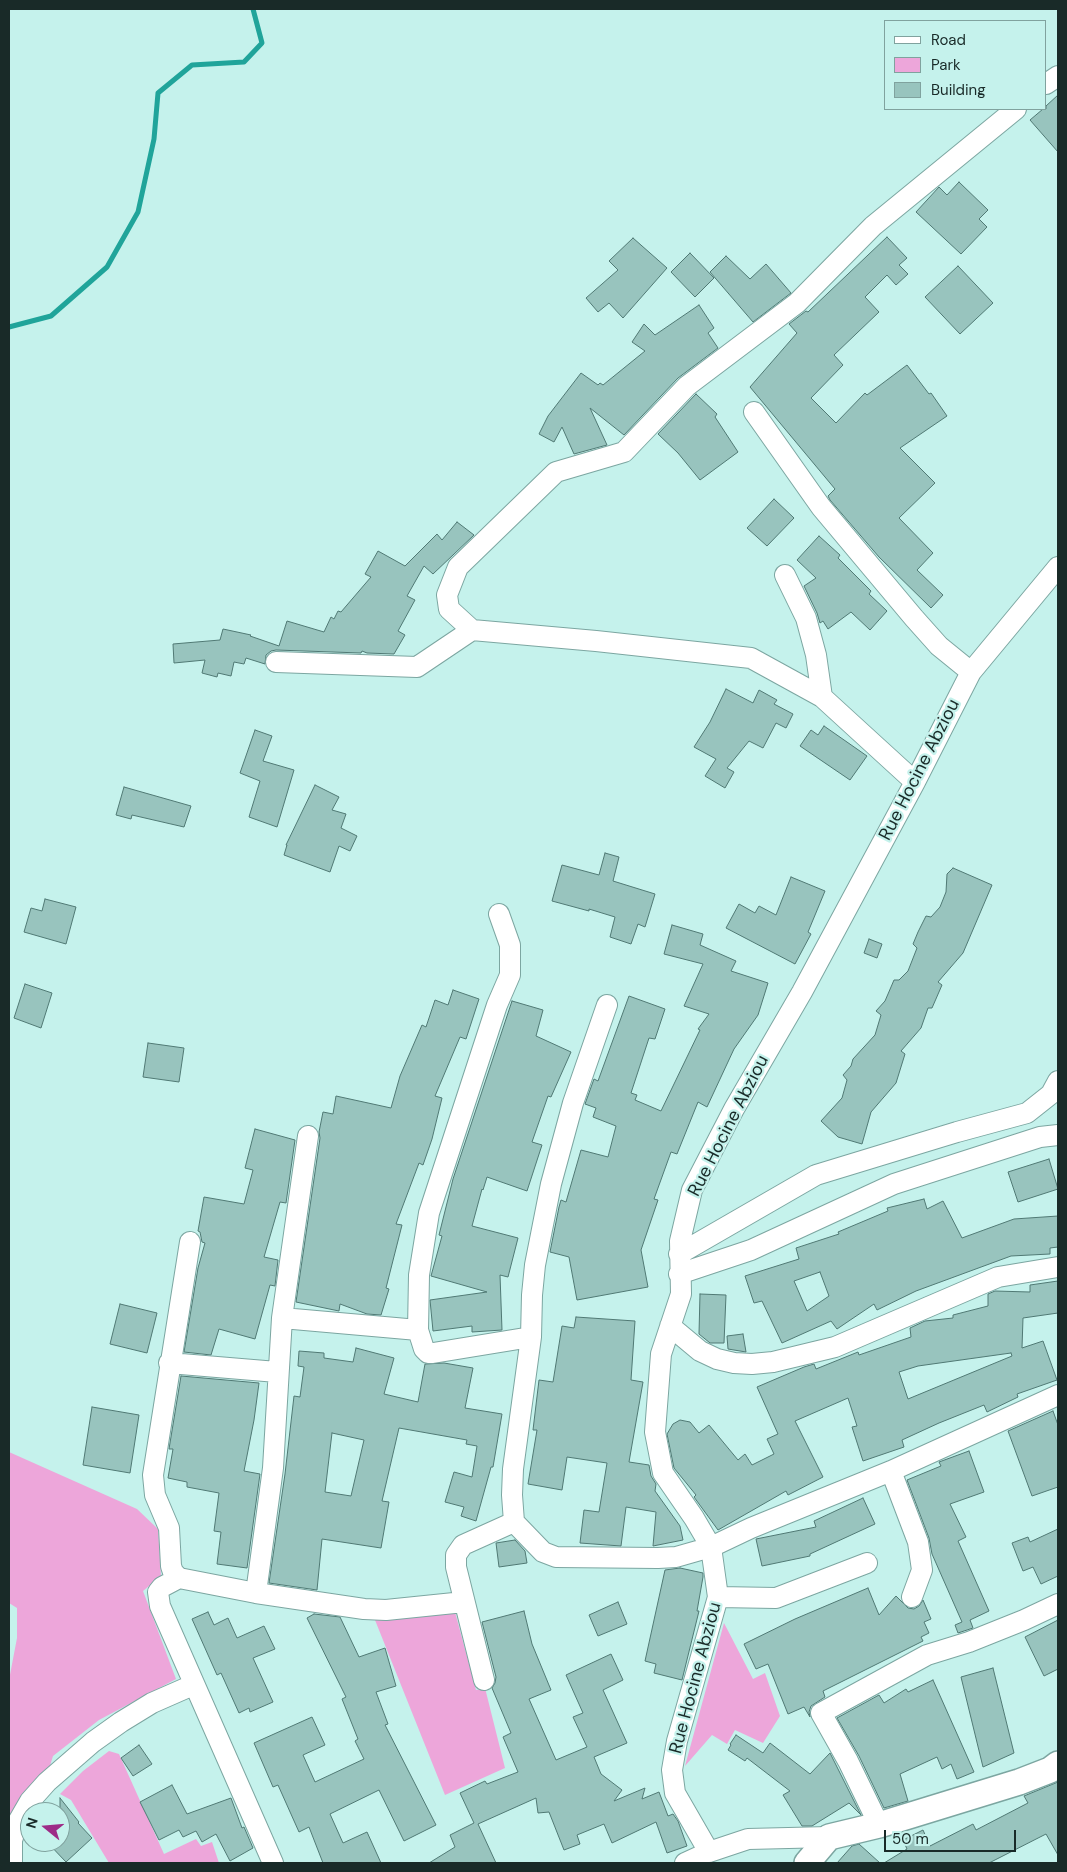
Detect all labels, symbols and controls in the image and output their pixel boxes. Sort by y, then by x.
legend [884,20,1047,110]
text: Road [931,30,966,50]
text: Park [931,55,961,75]
text: Building [931,80,986,100]
street label: Rue Hocine Abziou [875,696,965,844]
street label: Rue Hocine Abziou [684,1052,774,1200]
street label: Rue Hocine Abziou [665,1600,727,1756]
north arrow [20,1802,70,1852]
text: N [22,1815,42,1830]
scale bar [887,1820,1020,1852]
text: 50 m [892,1829,929,1849]

